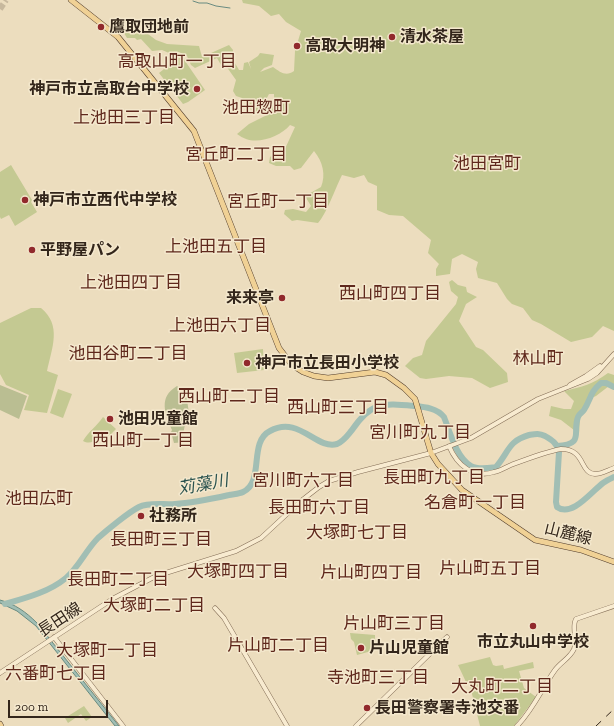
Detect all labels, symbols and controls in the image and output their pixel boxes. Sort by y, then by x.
place label: 鷹取団地前 [109,17,189,37]
marker: 鷹取団地前 [96,22,106,32]
place label: 清水茶屋 [400,27,464,47]
marker: 清水茶屋 [387,32,397,42]
place label: 高取大明神 [305,36,385,56]
marker: 高取大明神 [292,41,302,51]
district label: 高取山町一丁目 [118,52,236,72]
place label: 神戸市立高取台中学校 [29,79,189,99]
marker: 神戸市立高取台中学校 [192,84,202,94]
district label: 池田惣町 [222,98,290,118]
district label: 上池田三丁目 [73,108,175,128]
district label: 宮丘町二丁目 [185,145,287,165]
district label: 池田宮町 [453,154,521,174]
place label: 神戸市立西代中学校 [33,190,177,210]
district label: 宮丘町一丁目 [227,192,329,212]
marker: 神戸市立西代中学校 [20,195,30,205]
district label: 上池田五丁目 [165,237,267,257]
place label: 平野屋パン [40,240,120,260]
marker: 平野屋パン [27,245,37,255]
district label: 上池田四丁目 [80,273,182,293]
district label: 西山町四丁目 [339,284,441,304]
place label: 来来亭 [226,288,274,308]
marker: 来来亭 [277,293,287,303]
district label: 上池田六丁目 [169,316,271,336]
district label: 池田谷町二丁目 [69,344,187,364]
district label: 林山町 [513,349,563,369]
place label: 神戸市立長田小学校 [255,353,399,373]
marker: 神戸市立長田小学校 [242,358,252,368]
district label: 西山町二丁目 [178,387,280,407]
district label: 西山町三丁目 [287,398,389,418]
place label: 池田児童館 [118,409,198,429]
marker: 池田児童館 [105,414,115,424]
district label: 宮川町九丁目 [369,423,471,443]
district label: 西山町一丁目 [92,431,194,451]
district label: 長田町九丁目 [383,468,485,488]
water label: 苅藻川 [176,471,230,499]
district label: 宮川町六丁目 [252,471,354,491]
district label: 池田広町 [5,489,73,509]
district label: 名倉町一丁目 [424,493,526,513]
district label: 長田町六丁目 [268,498,370,518]
place label: 社務所 [149,506,197,526]
marker: 社務所 [136,511,146,521]
street label: 山麓線 [542,519,594,549]
district label: 大塚町七丁目 [306,523,408,543]
district label: 長田町三丁目 [110,530,212,550]
district label: 片山町五丁目 [439,559,541,579]
district label: 大塚町四丁目 [187,562,289,582]
district label: 片山町四丁目 [320,563,422,583]
district label: 長田町二丁目 [67,570,169,590]
district label: 大塚町二丁目 [103,596,205,616]
street label: 長田線 [35,599,85,641]
district label: 片山町三丁目 [343,614,445,634]
marker: 市立丸山中学校 [528,621,538,631]
place label: 市立丸山中学校 [477,632,589,652]
district label: 片山町二丁目 [227,636,329,656]
place label: 片山児童館 [369,638,449,658]
district label: 大塚町一丁目 [56,641,158,661]
marker: 片山児童館 [356,643,366,653]
district label: 六番町七丁目 [5,664,107,684]
district label: 寺池町三丁目 [327,668,429,688]
district label: 大丸町二丁目 [451,677,553,697]
scale bar [10,692,110,718]
place label: 長田警察署寺池交番 [375,698,519,718]
text: 200 m [15,700,48,714]
marker: 長田警察署寺池交番 [362,703,372,713]

